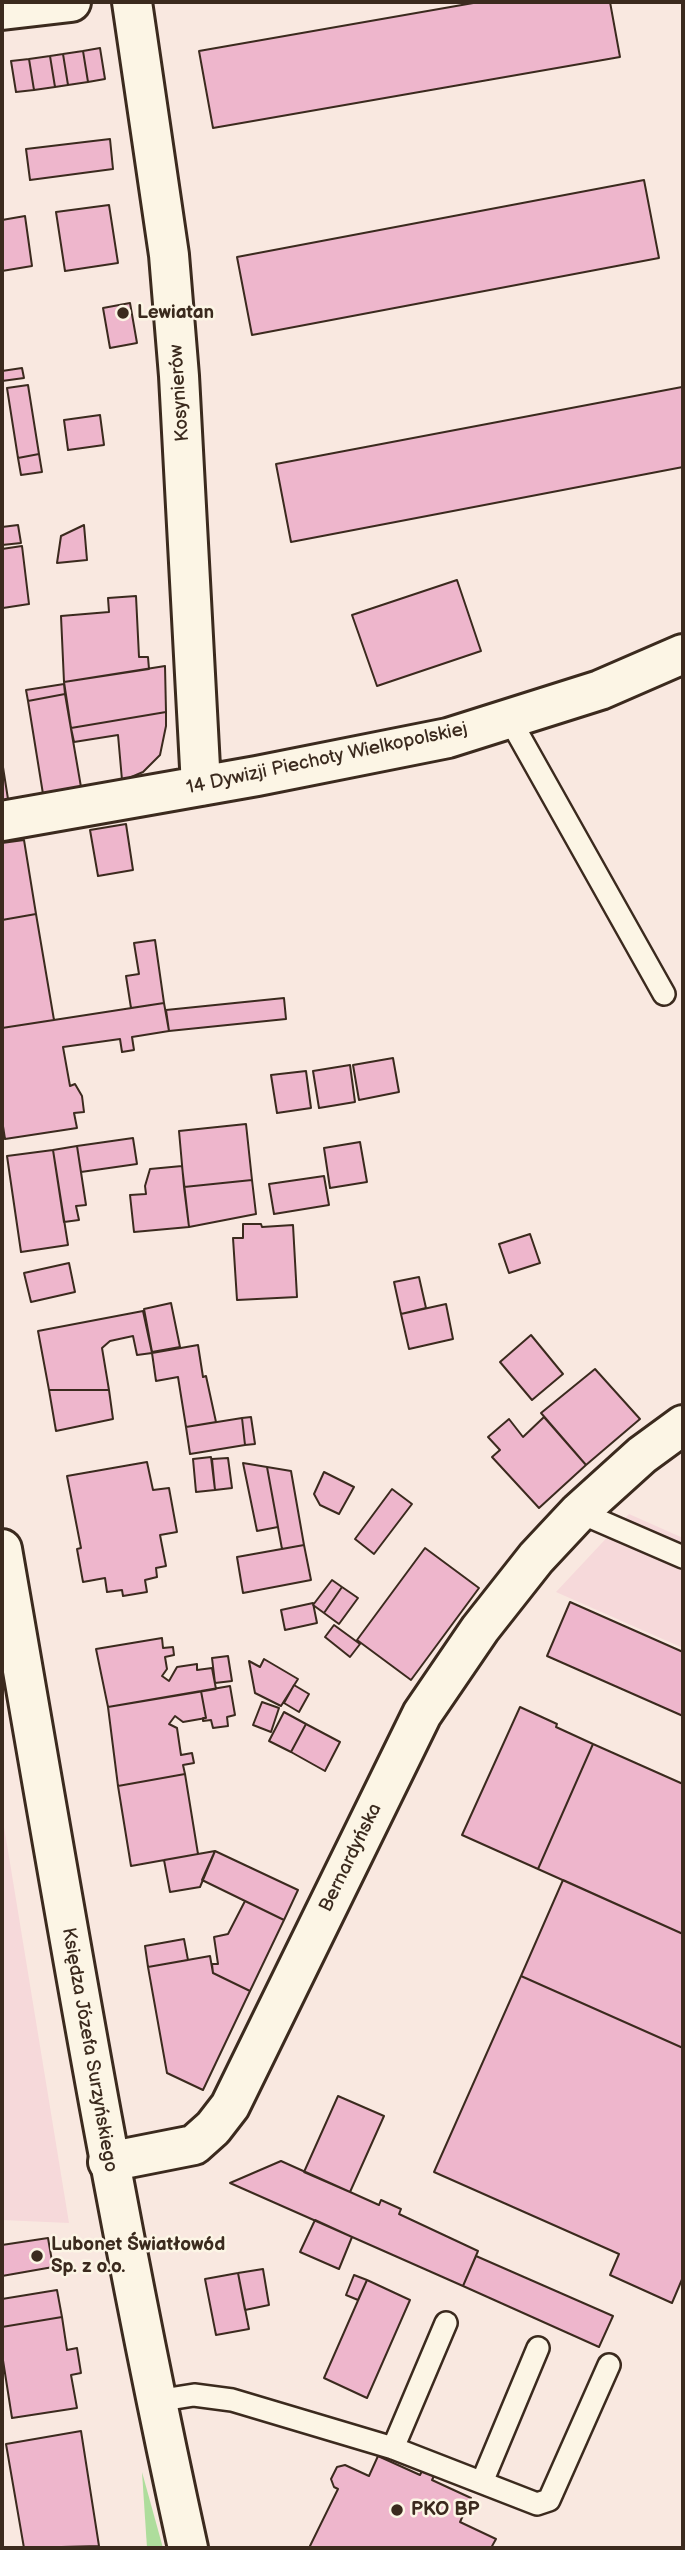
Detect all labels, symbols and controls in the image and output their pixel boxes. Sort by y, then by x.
place label: Lewiatan [137,302,214,324]
marker: Lewiatan [115,305,131,321]
street label: Kosynierów [165,344,195,442]
street label: 14 Dywizji Piechoty Wielkopolskiej [184,718,470,800]
street label: Bernardyńska [315,1800,387,1916]
street label: Księdza Józefa Surzyńskiego [56,1926,122,2174]
place label: Lubonet Światłowód Sp. z o.o. [51,2234,225,2278]
marker: Lubonet Światłowód Sp. z o.o. [29,2248,45,2264]
place label: PKO BP [411,2499,479,2521]
marker: PKO BP [389,2502,405,2518]

